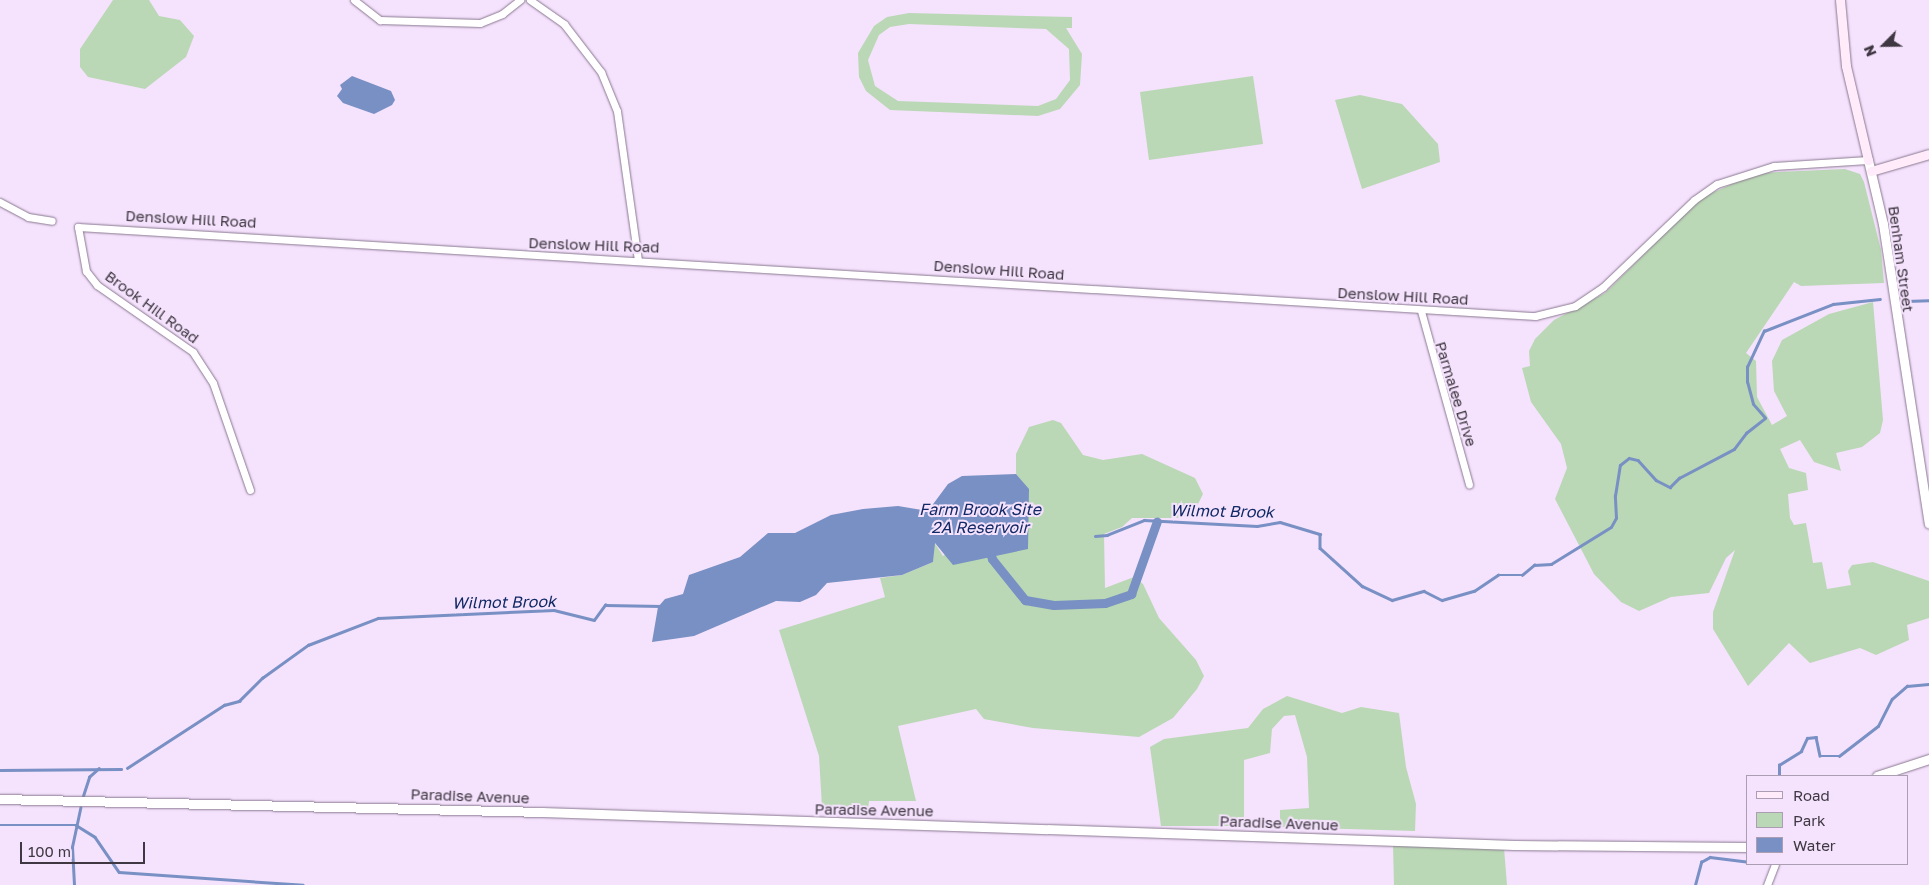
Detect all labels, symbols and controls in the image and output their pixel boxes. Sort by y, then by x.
north arrow [1859,20,1909,70]
text: N [1860,43,1880,59]
street label: Benham Street [1885,205,1917,313]
street label: Denslow Hill Road [125,207,257,231]
street label: Denslow Hill Road [528,234,660,256]
street label: Denslow Hill Road [933,256,1065,284]
street label: Brook Hill Road [102,267,202,347]
street label: Denslow Hill Road [1337,284,1469,308]
street label: Parmalee Drive [1431,339,1481,449]
water label: Farm Brook Site 2A Reservoir [919,499,1041,537]
water label: Wilmot Brook [1170,500,1274,522]
water label: Wilmot Brook [452,591,556,613]
legend [1746,775,1909,865]
street label: Paradise Avenue [410,785,530,807]
text: Road [1793,786,1830,804]
street label: Paradise Avenue [814,800,934,820]
text: Park [1793,811,1825,829]
street label: Paradise Avenue [1219,812,1339,834]
scale bar [22,832,148,864]
text: Water [1793,836,1836,854]
text: 100 m [28,842,71,860]

